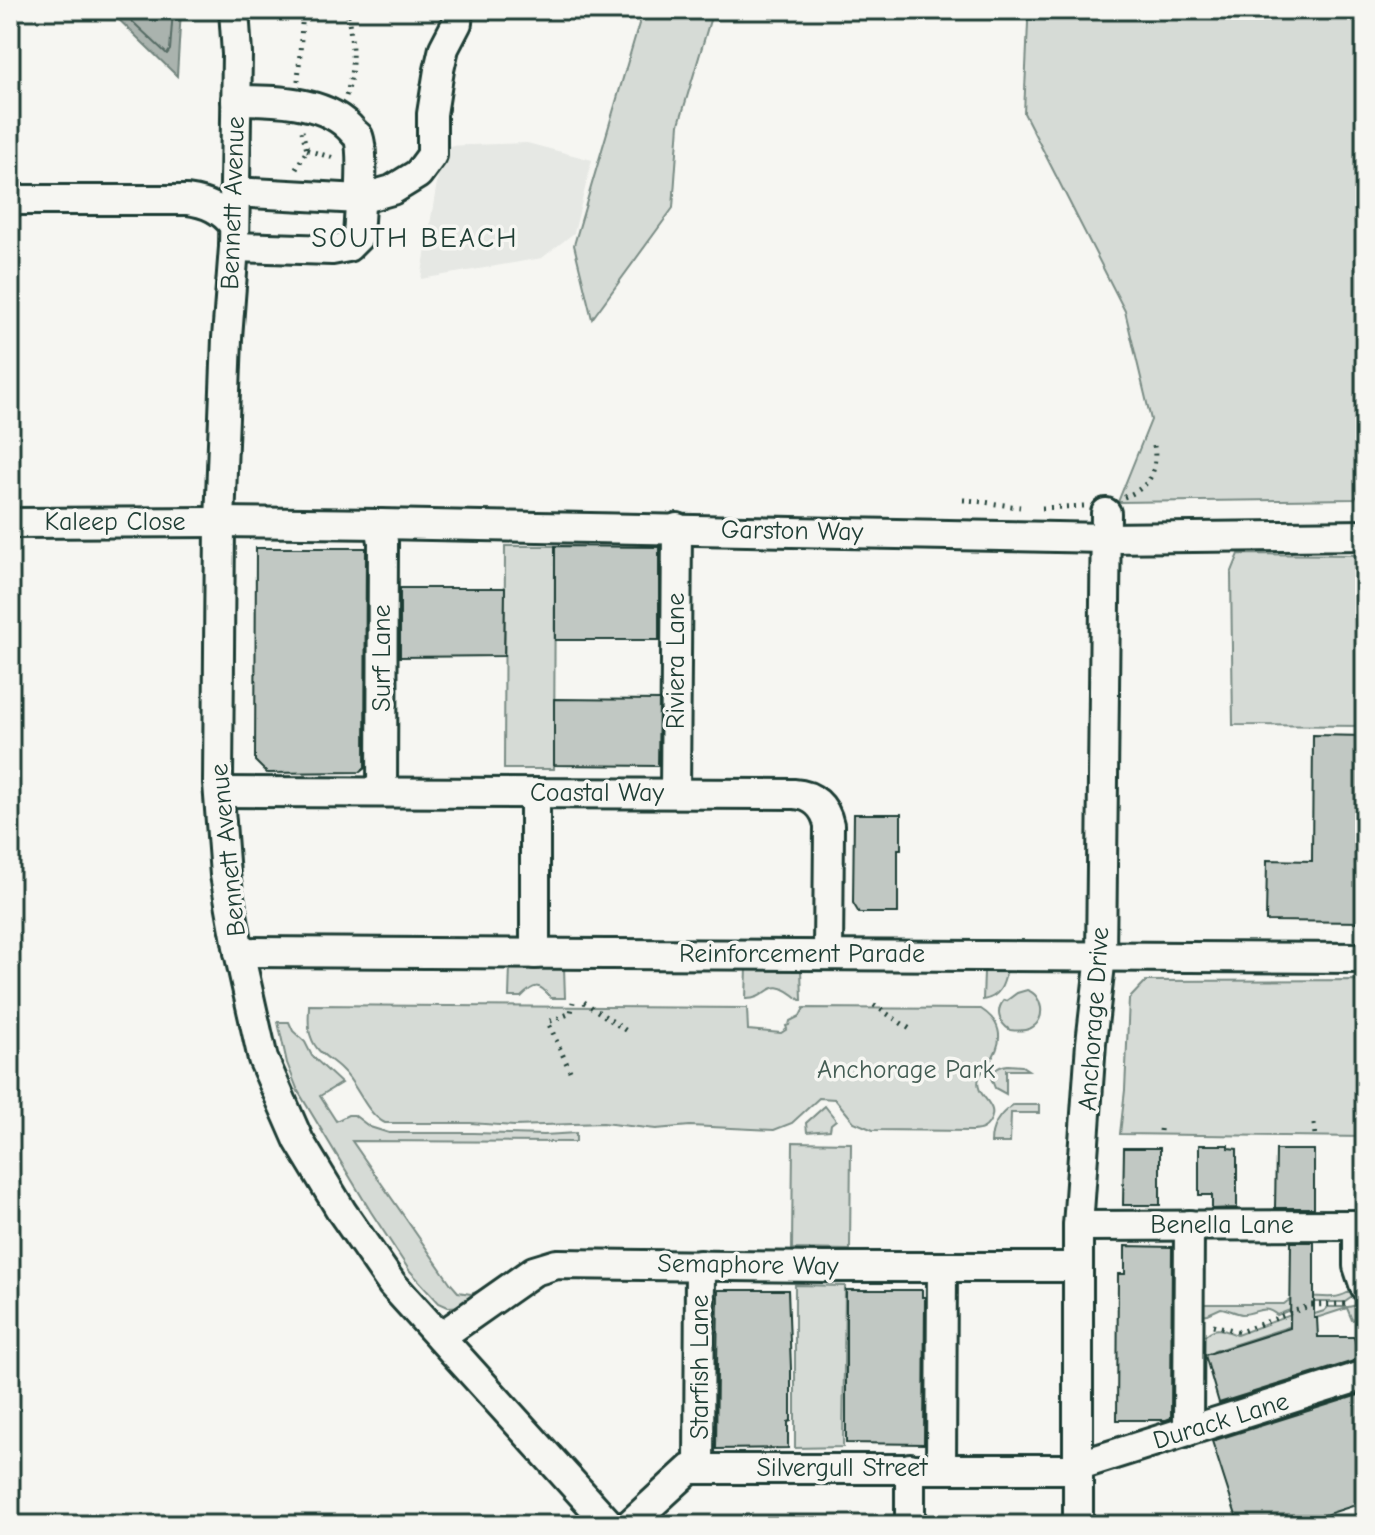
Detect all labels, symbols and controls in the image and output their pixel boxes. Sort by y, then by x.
street label: Bennett Avenue [215,116,251,290]
district label: SOUTH BEACH [312,222,518,254]
street label: Kaleep Close [44,507,186,537]
street label: Garston Way [721,515,864,547]
street label: Riviera Lane [661,593,691,729]
street label: Surf Lane [367,604,397,712]
street label: Bennett Avenue [204,762,252,938]
street label: Coastal Way [530,778,664,808]
street label: Anchorage Drive [1073,926,1115,1112]
street label: Reinforcement Parade [679,939,925,969]
park label: Anchorage Park [817,1055,996,1085]
street label: Benella Lane [1150,1210,1294,1240]
street label: Semaphore Way [657,1248,839,1282]
street label: Starfish Lane [685,1295,715,1439]
street label: Durack Lane [1150,1386,1292,1456]
street label: Silvergull Street [756,1453,929,1483]

